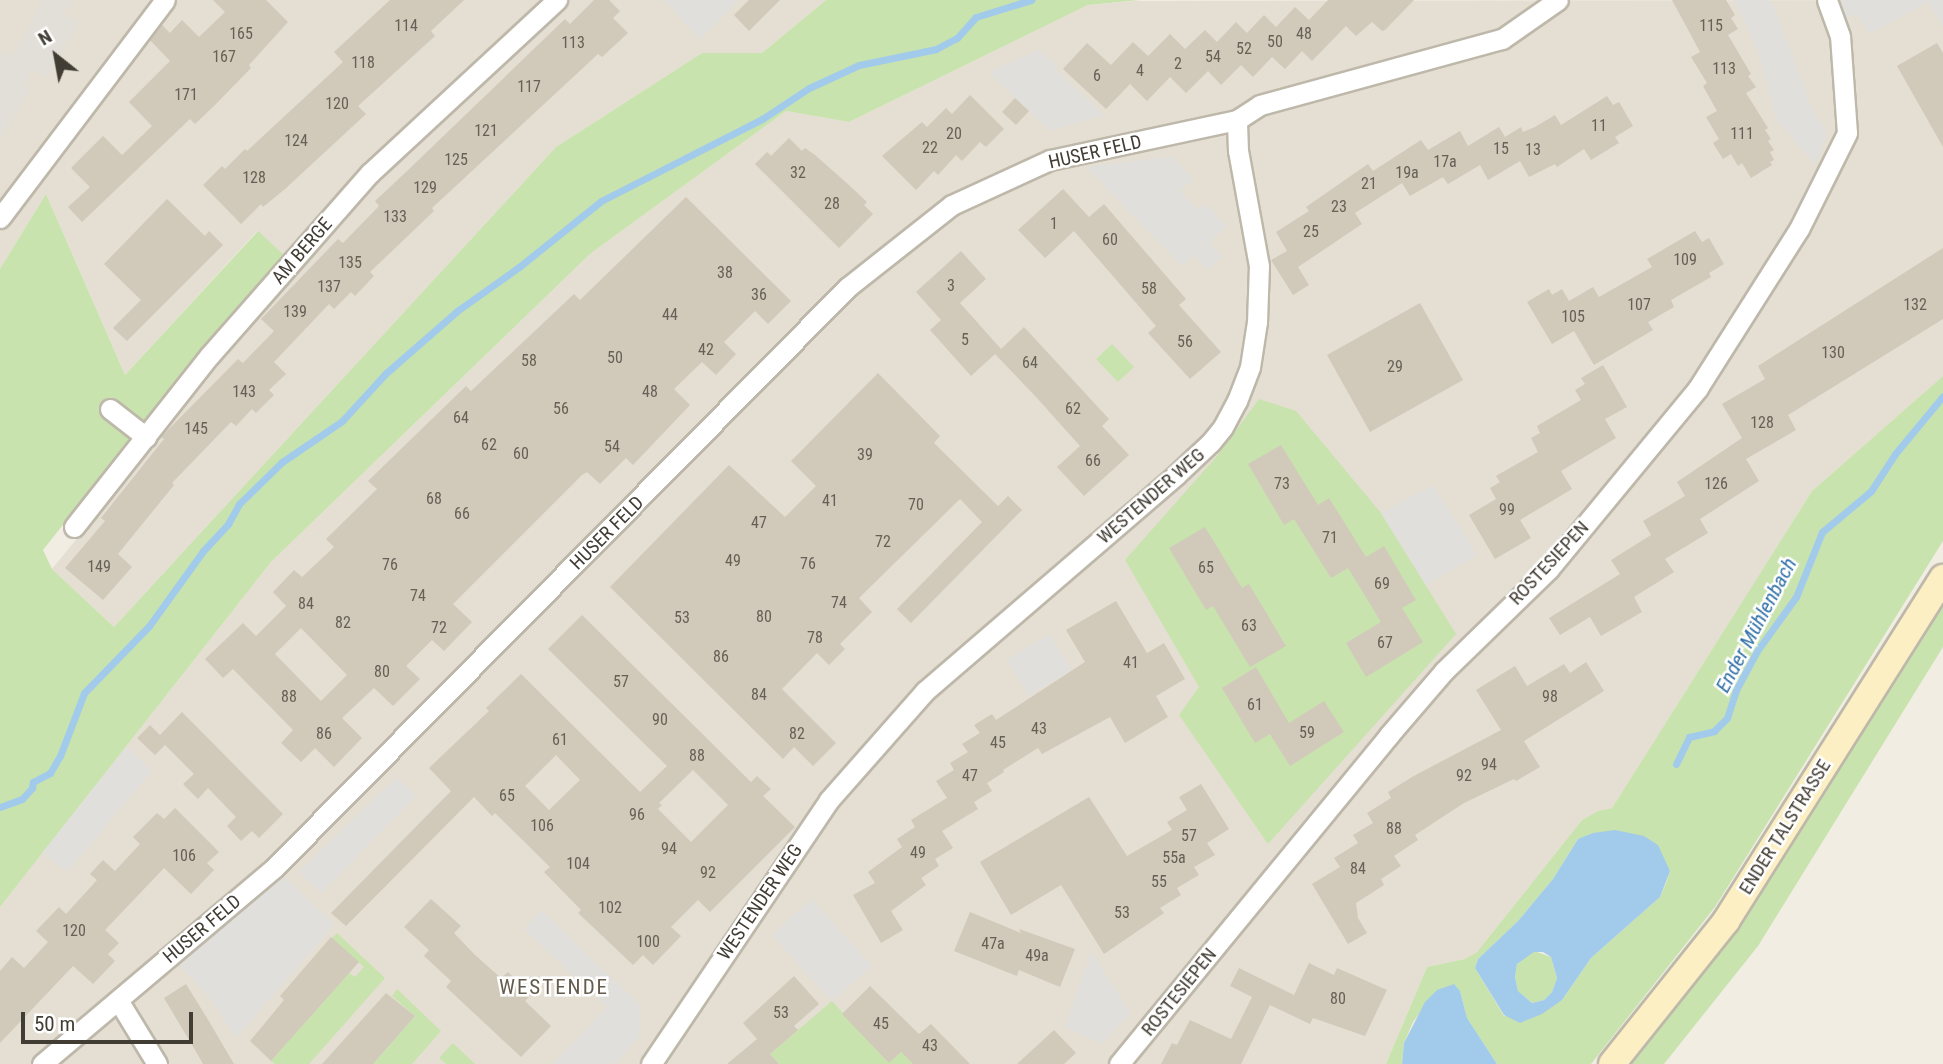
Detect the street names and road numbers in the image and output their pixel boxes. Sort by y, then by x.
street label: HUSER FELD [1046,130,1144,174]
street label: AM BERGE [267,213,337,289]
street label: WESTENDER WEG [1093,443,1209,549]
street label: HUSER FELD [565,491,649,575]
street label: ROSTESIEPEN [1504,516,1594,610]
street label: ENDER TALSTRASSE [1734,755,1836,899]
street label: WESTENDER WEG [713,840,807,964]
street label: HUSER FELD [158,890,246,968]
street label: ROSTESIEPEN [1137,943,1221,1041]

